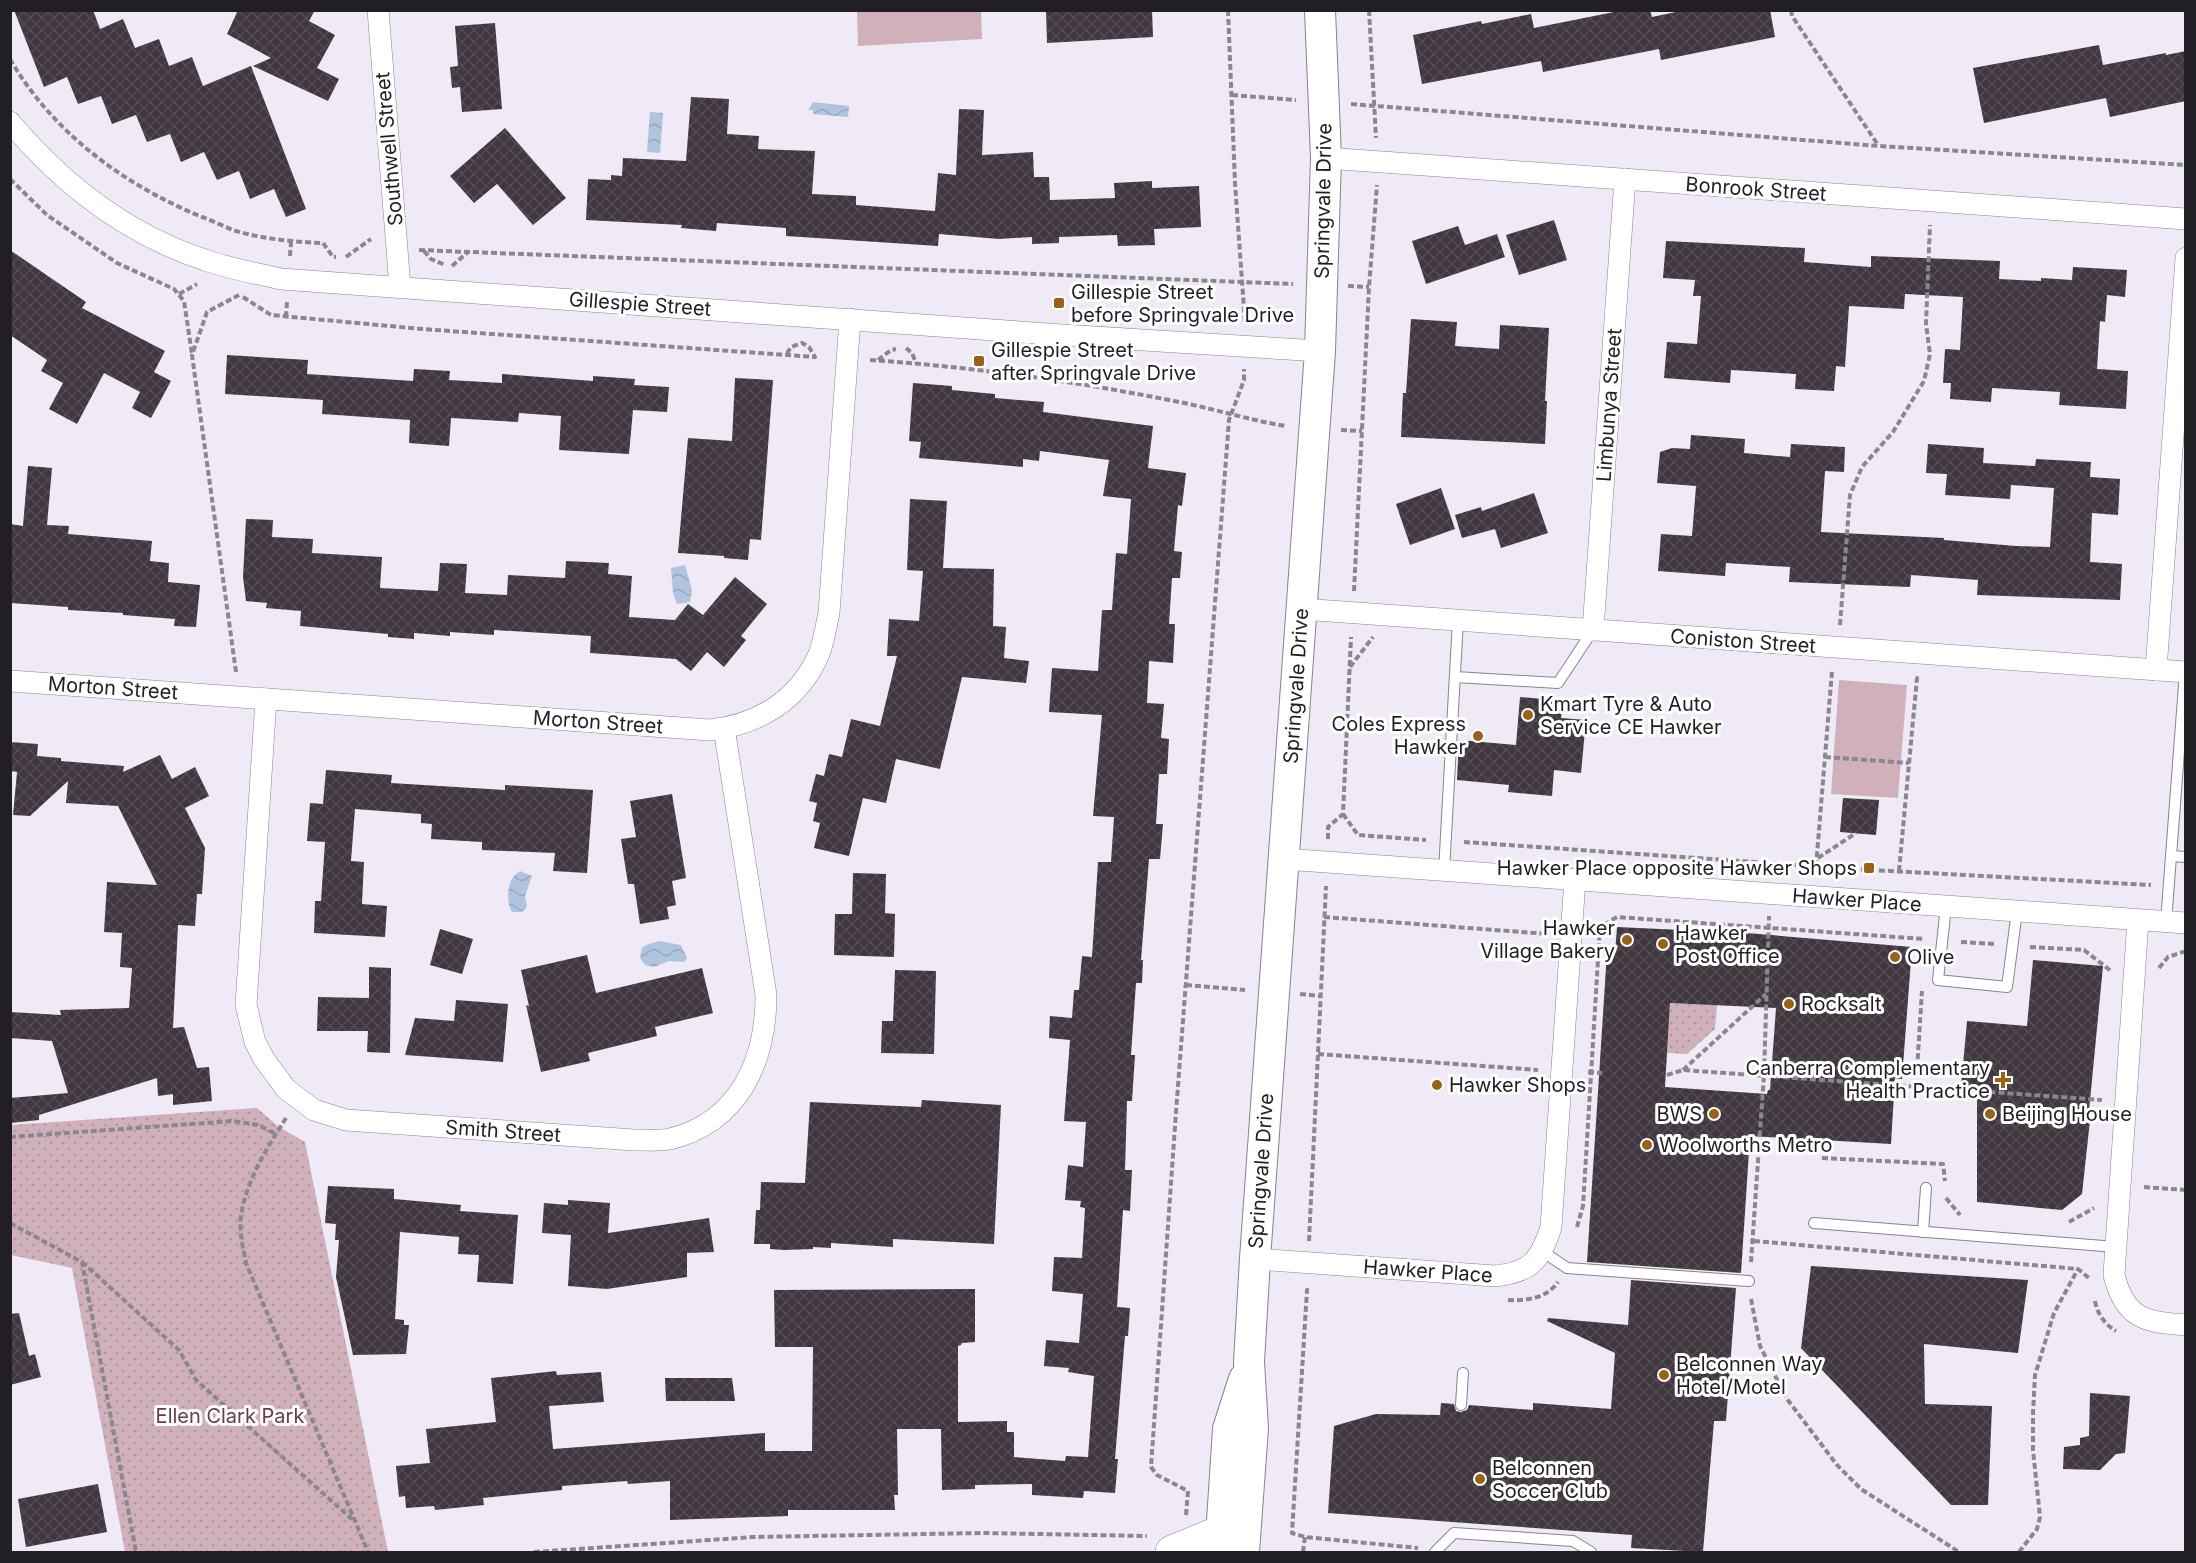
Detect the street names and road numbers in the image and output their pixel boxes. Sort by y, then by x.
street label: Southwell Street [370,71,408,227]
street label: Springvale Drive [1310,123,1336,279]
street label: Bonrook Street [1685,172,1828,206]
street label: Gillespie Street [568,287,712,321]
street label: Limbunya Street [1592,327,1626,483]
street label: Springvale Drive [1279,607,1313,765]
street label: Coniston Street [1669,624,1817,658]
street label: Morton Street [47,671,179,705]
street label: Morton Street [532,705,664,739]
street label: Hawker Place [1791,884,1923,916]
street label: Springvale Drive [1244,1092,1278,1250]
street label: Smith Street [444,1115,562,1147]
street label: Hawker Place [1362,1255,1494,1287]

